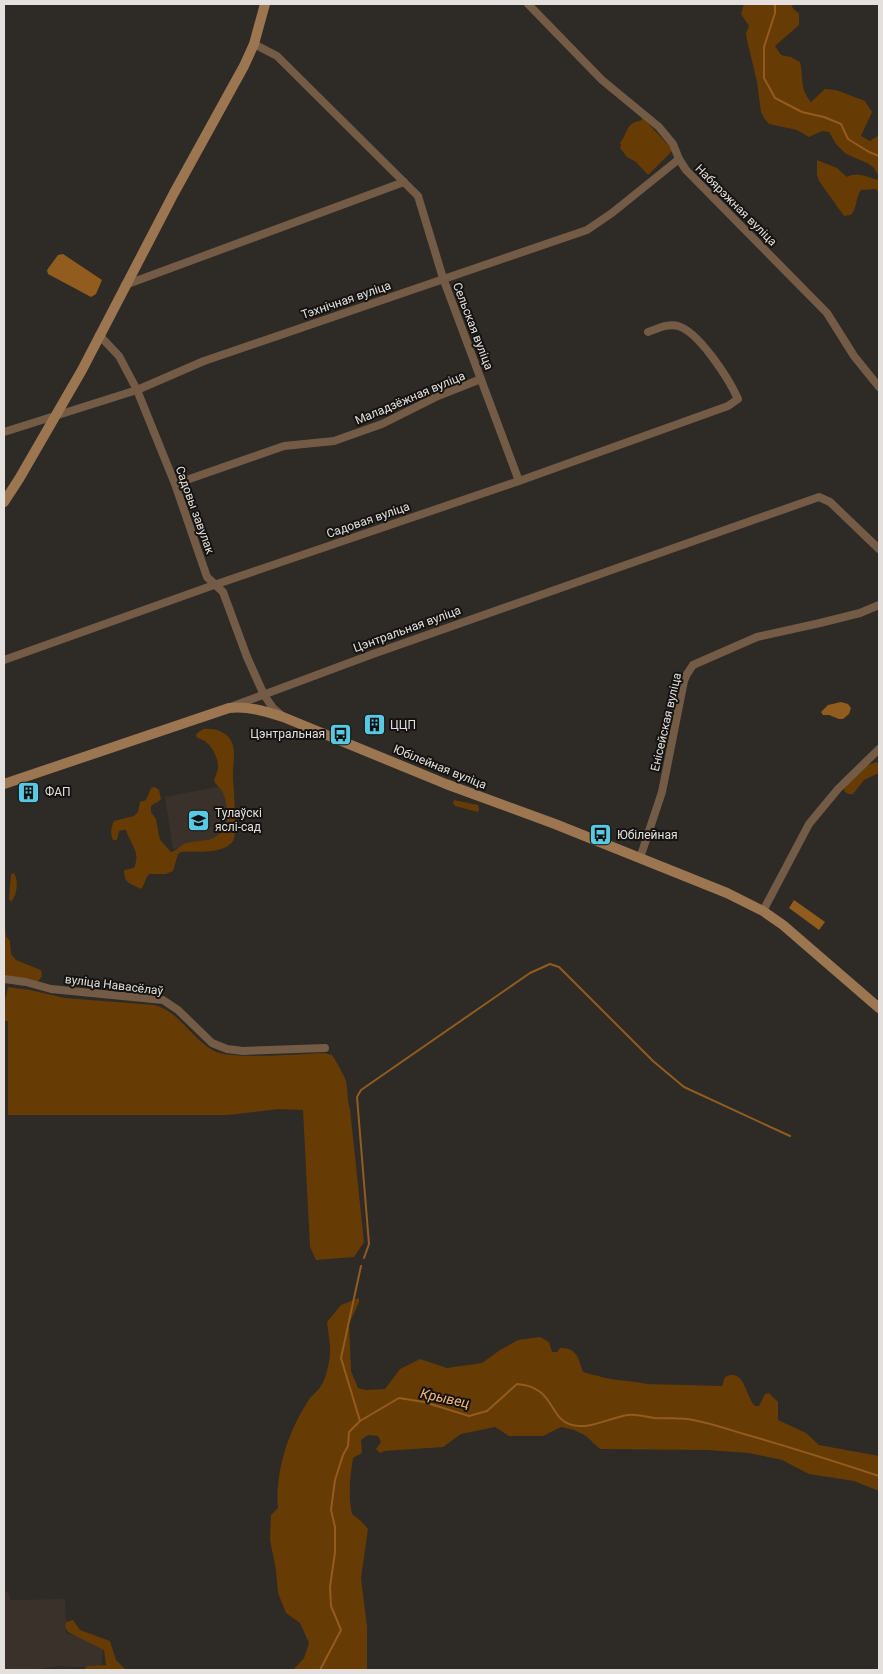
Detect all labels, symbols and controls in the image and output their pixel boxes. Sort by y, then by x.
street label: Набярэжная вуліца [692,161,780,249]
street label: Тэхнічная вуліца [299,278,393,322]
street label: Сельская вуліца [450,280,496,372]
street label: Маладзёжная вуліца [353,368,467,428]
street label: Садовы завулак [173,464,218,556]
street label: Садовая вуліца [325,499,411,541]
street label: Цэнтральная вуліца [351,603,463,655]
street label: Енісейская вуліца [648,671,684,773]
building icon: ЦЦП [362,713,386,737]
place label: ЦЦП [390,718,416,732]
bus stop icon: Цэнтральная [329,722,353,746]
place label: Цэнтральная [250,727,325,741]
street label: Юбілейная вуліца [391,742,489,792]
building icon: ФАП [17,780,41,804]
place label: ФАП [45,785,71,799]
place label: Тулаўскі яслі-сад [215,806,262,834]
school or university icon: Тулаўскі яслі-сад [187,808,211,832]
bus stop icon: Юбілейная [589,823,613,847]
place label: Юбілейная [617,828,678,842]
street label: вуліца Навасёлаў [64,972,164,998]
water label: Крывец [419,1385,471,1411]

